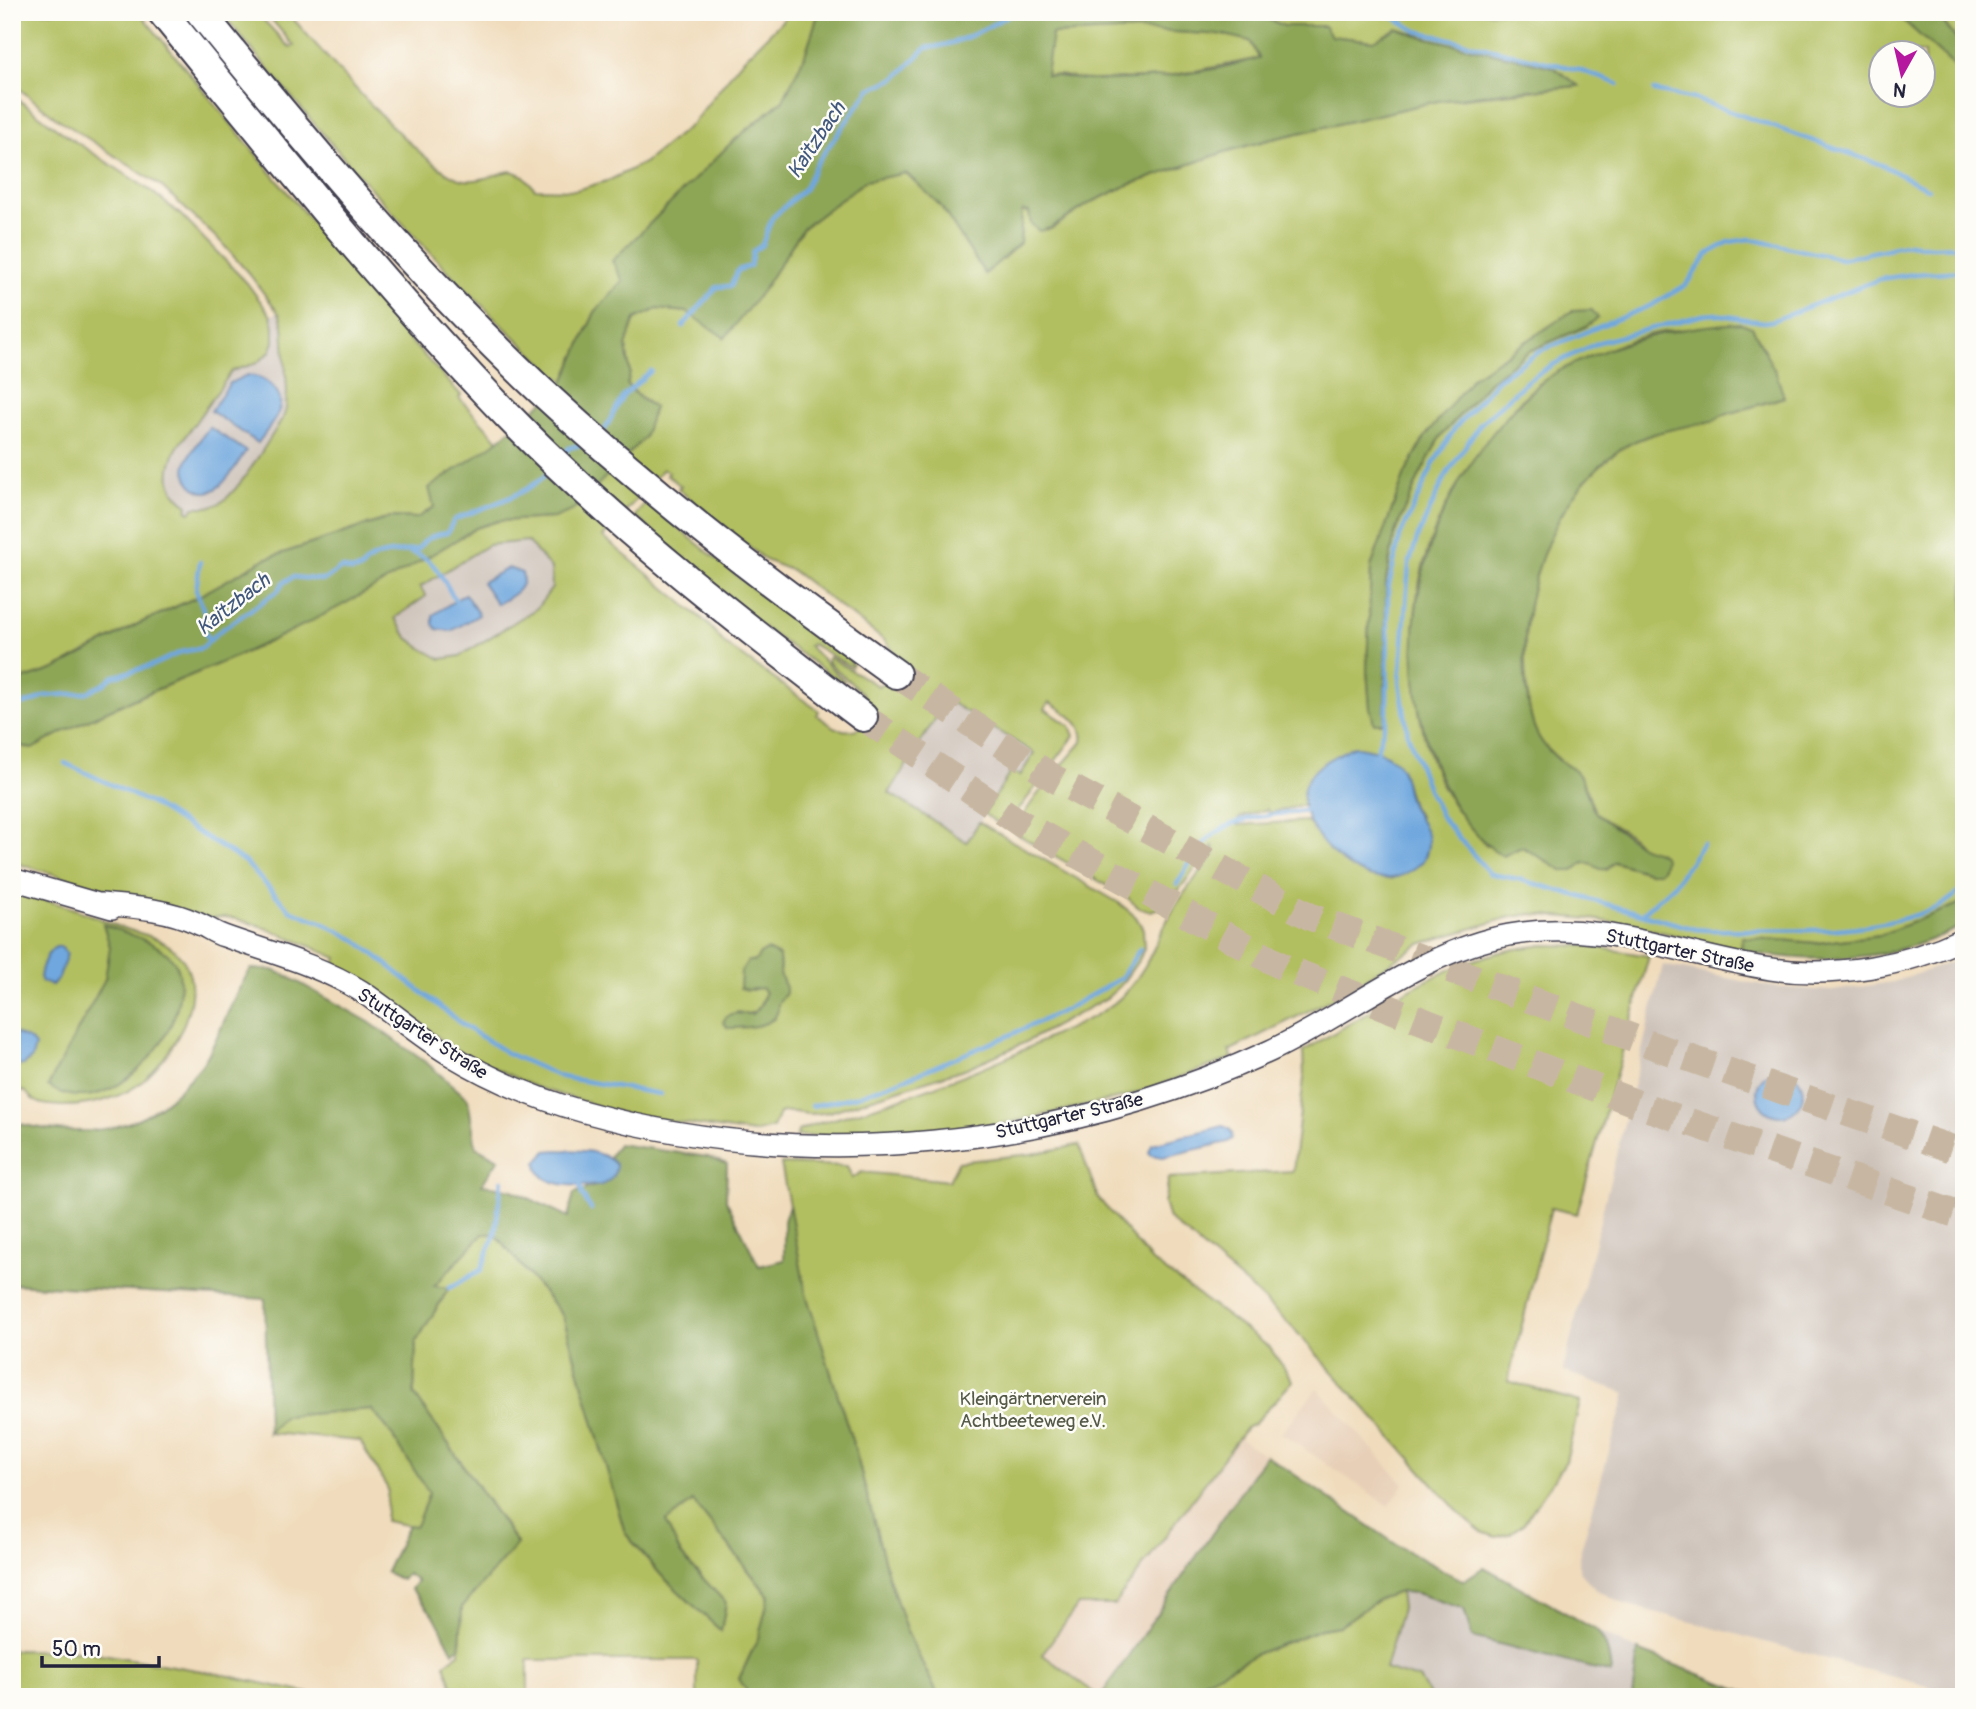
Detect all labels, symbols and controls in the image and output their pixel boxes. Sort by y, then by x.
north arrow [1868,38,1938,108]
text: N [1892,77,1908,103]
water label: Kaitzbach [781,96,852,184]
water label: Kaitzbach [191,567,276,642]
street label: Stuttgarter Straße [1604,924,1757,979]
street label: Stuttgarter Straße [353,983,493,1085]
street label: Stuttgarter Straße [993,1087,1146,1145]
park label: Kleingärtnerverein Achtbeeteweg e.V. [960,1387,1106,1433]
scale bar [42,1625,159,1669]
text: 50 m [52,1636,101,1663]

